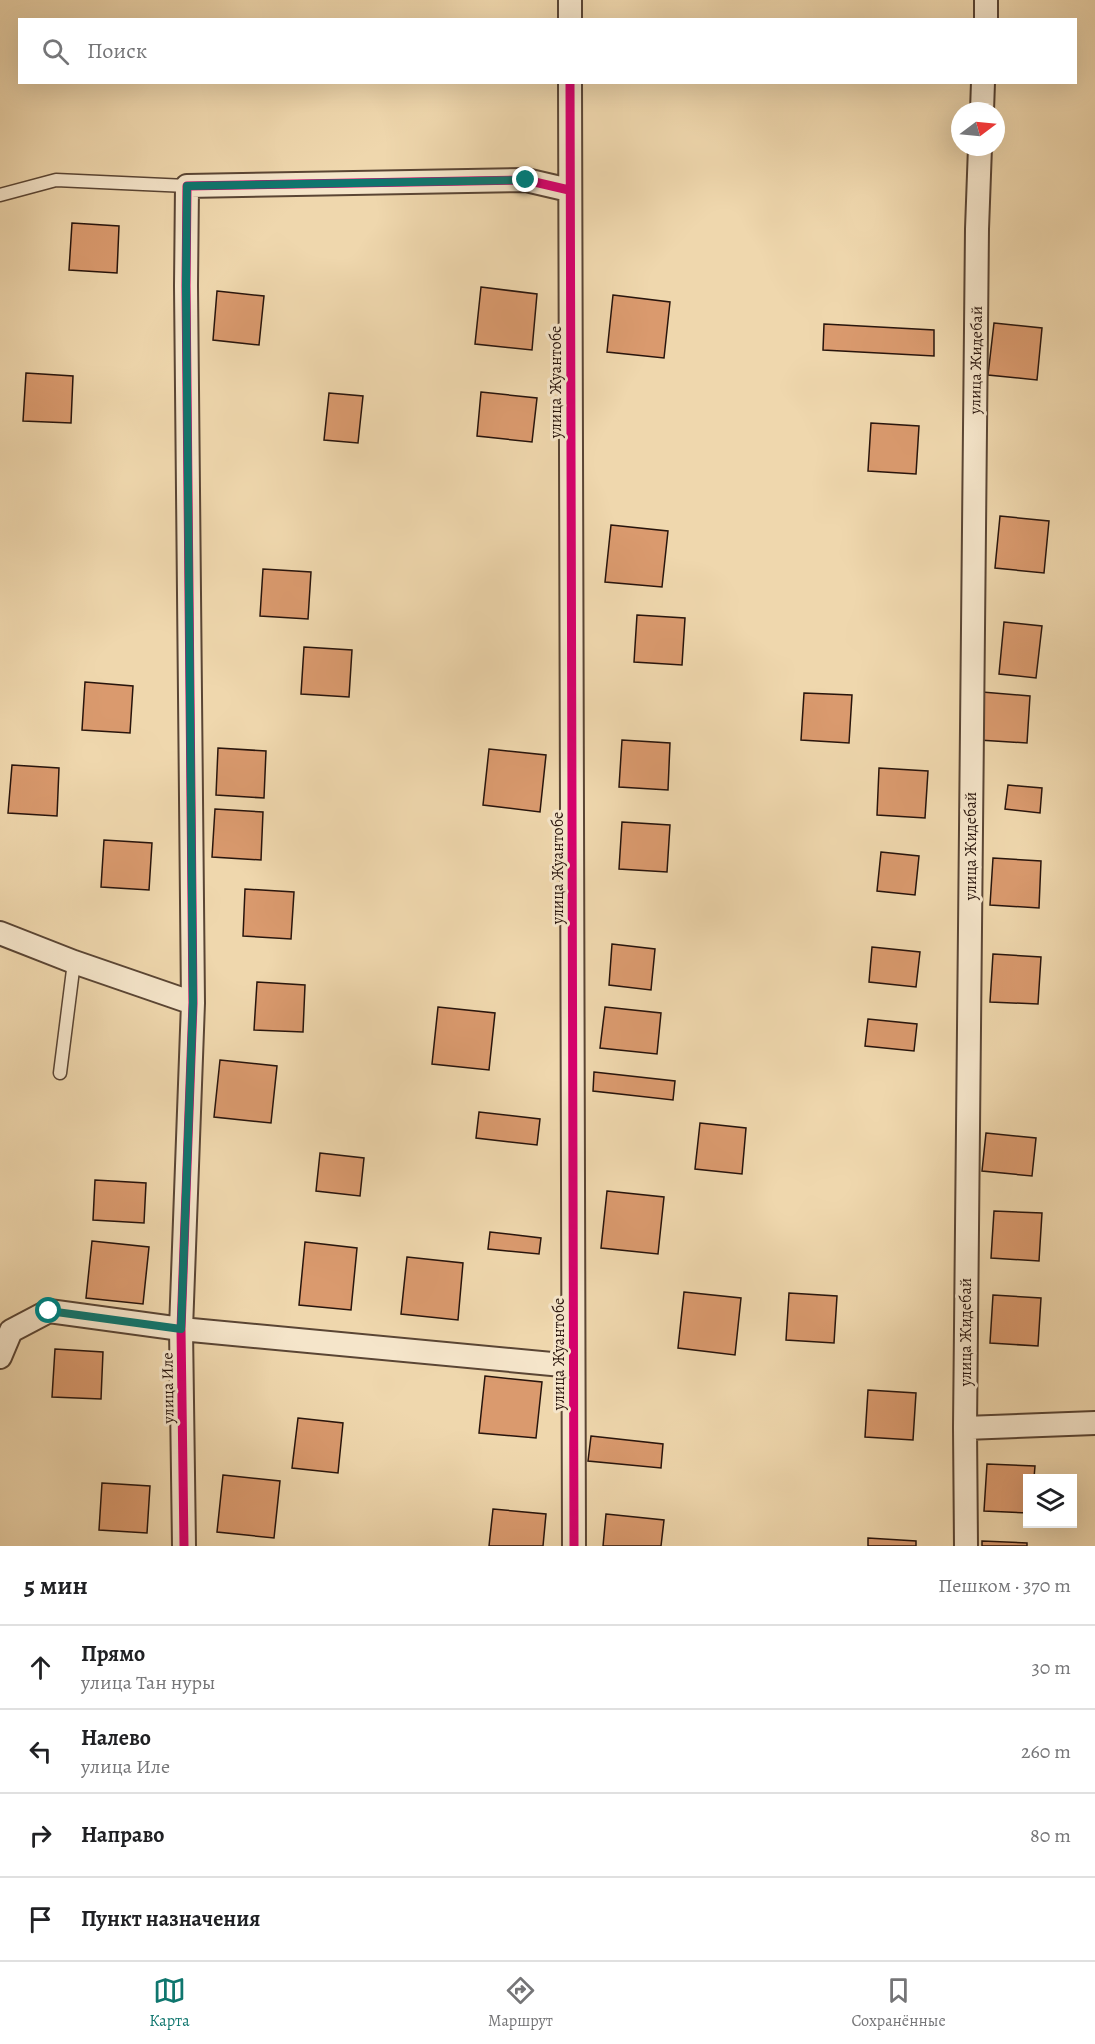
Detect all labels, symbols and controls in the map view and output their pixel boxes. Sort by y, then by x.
search box [18,18,1077,84]
icon: search [39,35,72,68]
text: Поиск [87,36,147,66]
north arrow [951,102,1005,156]
route end [512,166,538,192]
street label: улица Жидебай [964,306,988,415]
street label: улица Жуантобе [545,326,567,439]
street label: улица Жидебай [960,792,982,901]
street label: улица Жуантобе [547,812,569,925]
street label: улица Жидебай [955,1278,977,1387]
route start [35,1297,61,1323]
street label: улица Жуантобе [548,1298,570,1411]
street label: улица Иле [156,1352,180,1425]
map controls [1023,1474,1077,1528]
button: layers [1023,1474,1077,1528]
text: 5 мин [24,1568,88,1603]
text: Пешком · 370 m [938,1572,1071,1599]
text: Прямо [81,1639,145,1669]
icon: ahead [24,1651,57,1684]
text: 30 m [1031,1654,1071,1681]
text: улица Тан нуры [81,1669,215,1696]
text: Налево [81,1723,151,1753]
icon: left [24,1735,57,1768]
text: 260 m [1021,1738,1071,1765]
text: улица Иле [81,1753,170,1780]
icon: right [24,1819,57,1852]
text: Направо [81,1820,164,1850]
text: 80 m [1030,1822,1071,1849]
icon: arrive [24,1903,57,1936]
text: Пункт назначения [81,1904,260,1934]
tab: Карта [149,1974,190,2032]
tab: Маршрут [488,1974,553,2032]
tab: Сохранённые [851,1974,946,2032]

